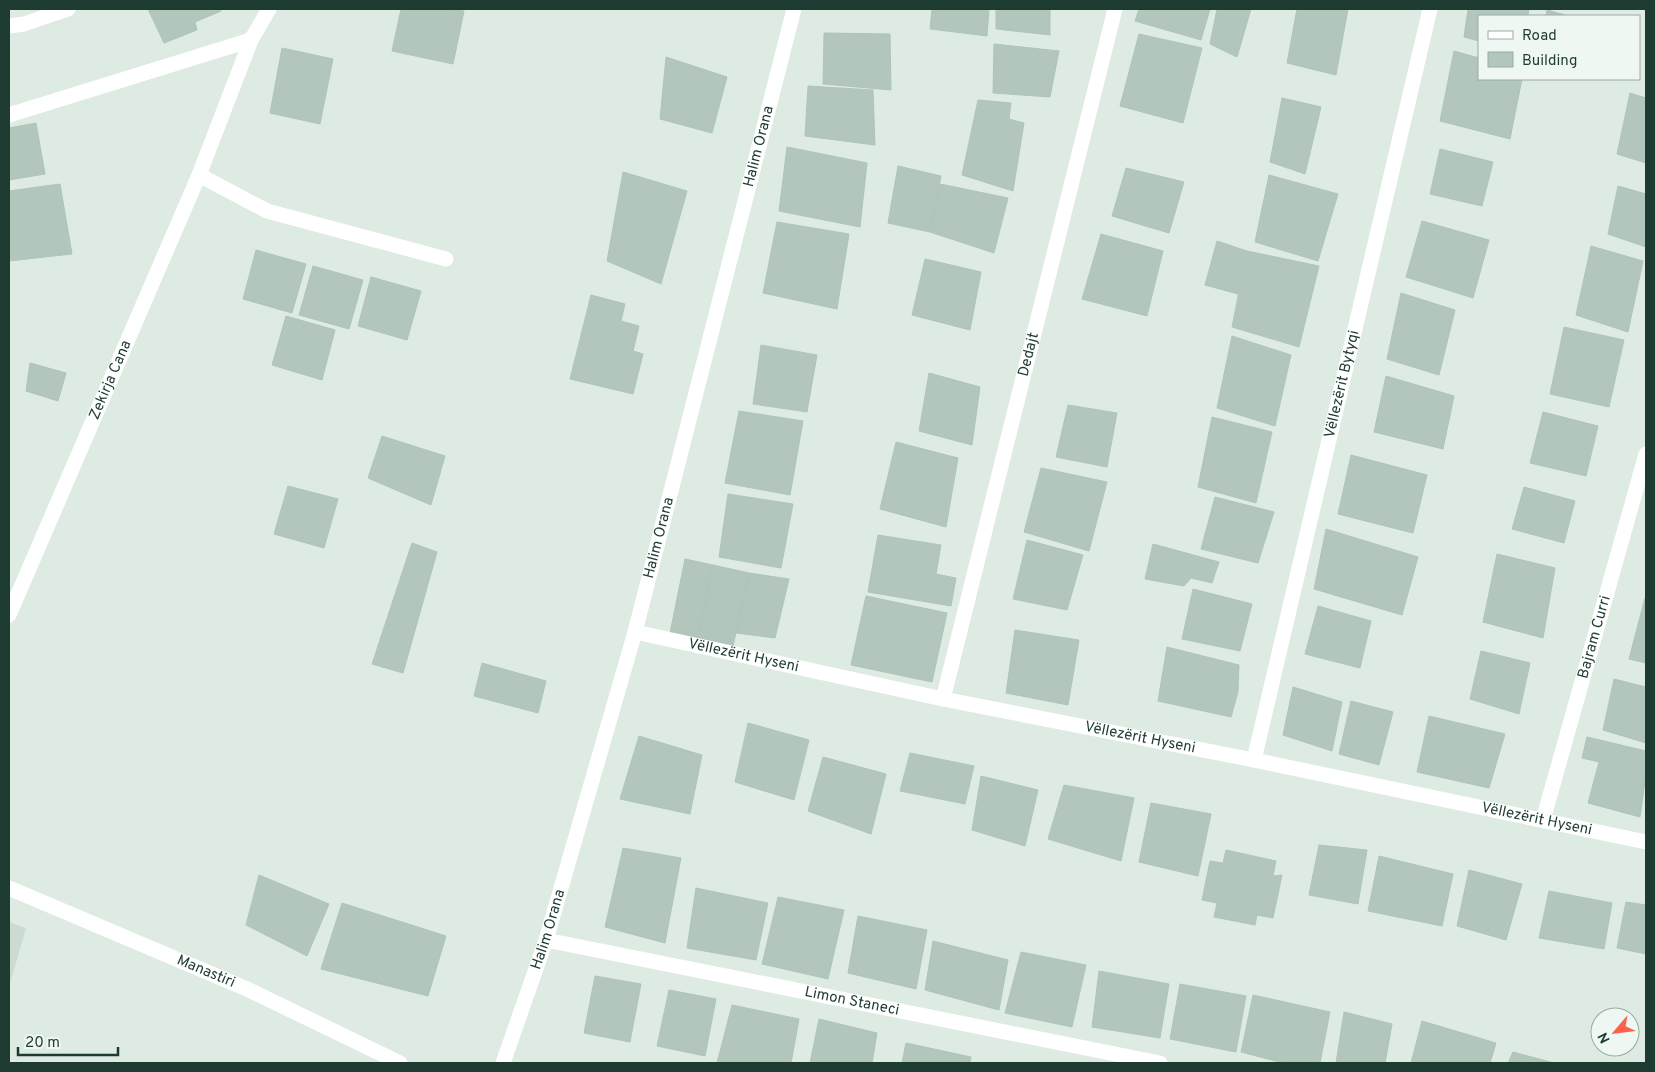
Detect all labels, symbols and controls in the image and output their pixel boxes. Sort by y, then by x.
legend [1478,15,1640,80]
text: Road [1522,27,1557,46]
text: Building [1522,52,1577,71]
street label: Halim Orana [739,104,778,189]
street label: Vëllezërit Bytyqi [1320,328,1364,440]
street label: Dedajt [1014,331,1043,379]
street label: Zekirja Cana [85,337,136,423]
street label: Halim Orana [640,495,678,580]
street label: Bajram Curri [1574,593,1615,681]
street label: Vëllezërit Hyseni [686,634,801,677]
street label: Vëllezërit Hyseni [1083,717,1197,758]
street label: Vëllezërit Hyseni [1480,798,1594,840]
street label: Halim Orana [527,887,570,972]
street label: Manastiri [174,951,238,992]
street label: Limon Staneci [803,983,901,1020]
north arrow [1590,1007,1640,1057]
scale bar [18,1024,118,1056]
text: N [1595,1029,1615,1046]
text: 20 m [25,1034,60,1053]

